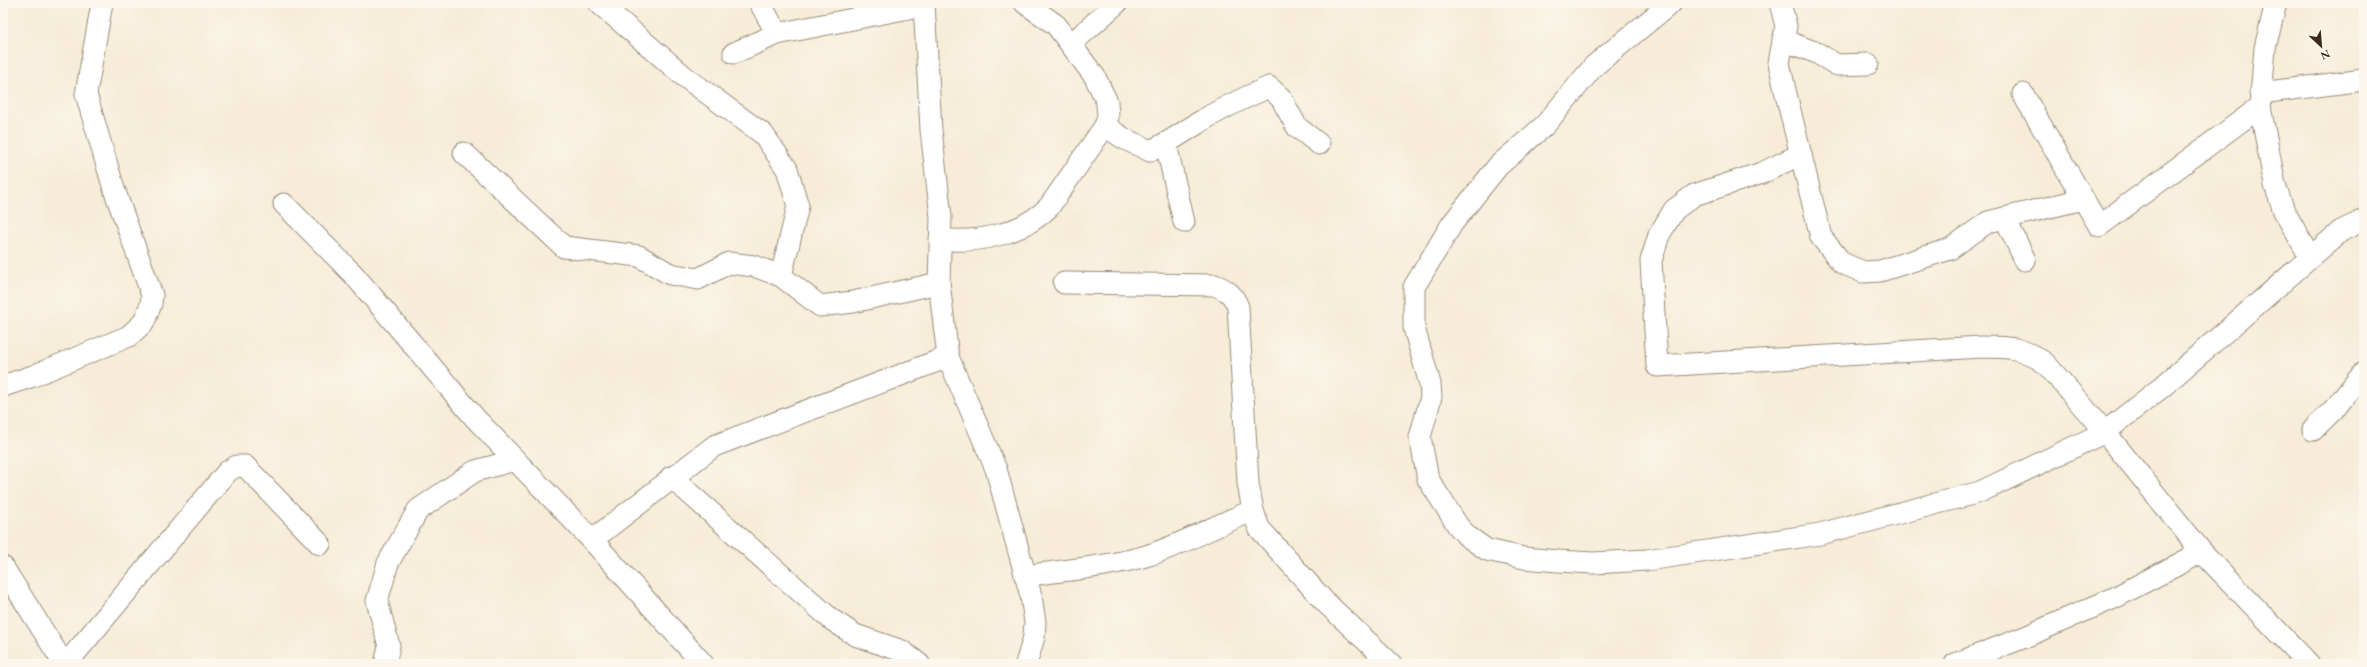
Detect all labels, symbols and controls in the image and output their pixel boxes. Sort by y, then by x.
north arrow [2301,26,2341,66]
text: N [2318,47,2332,63]

